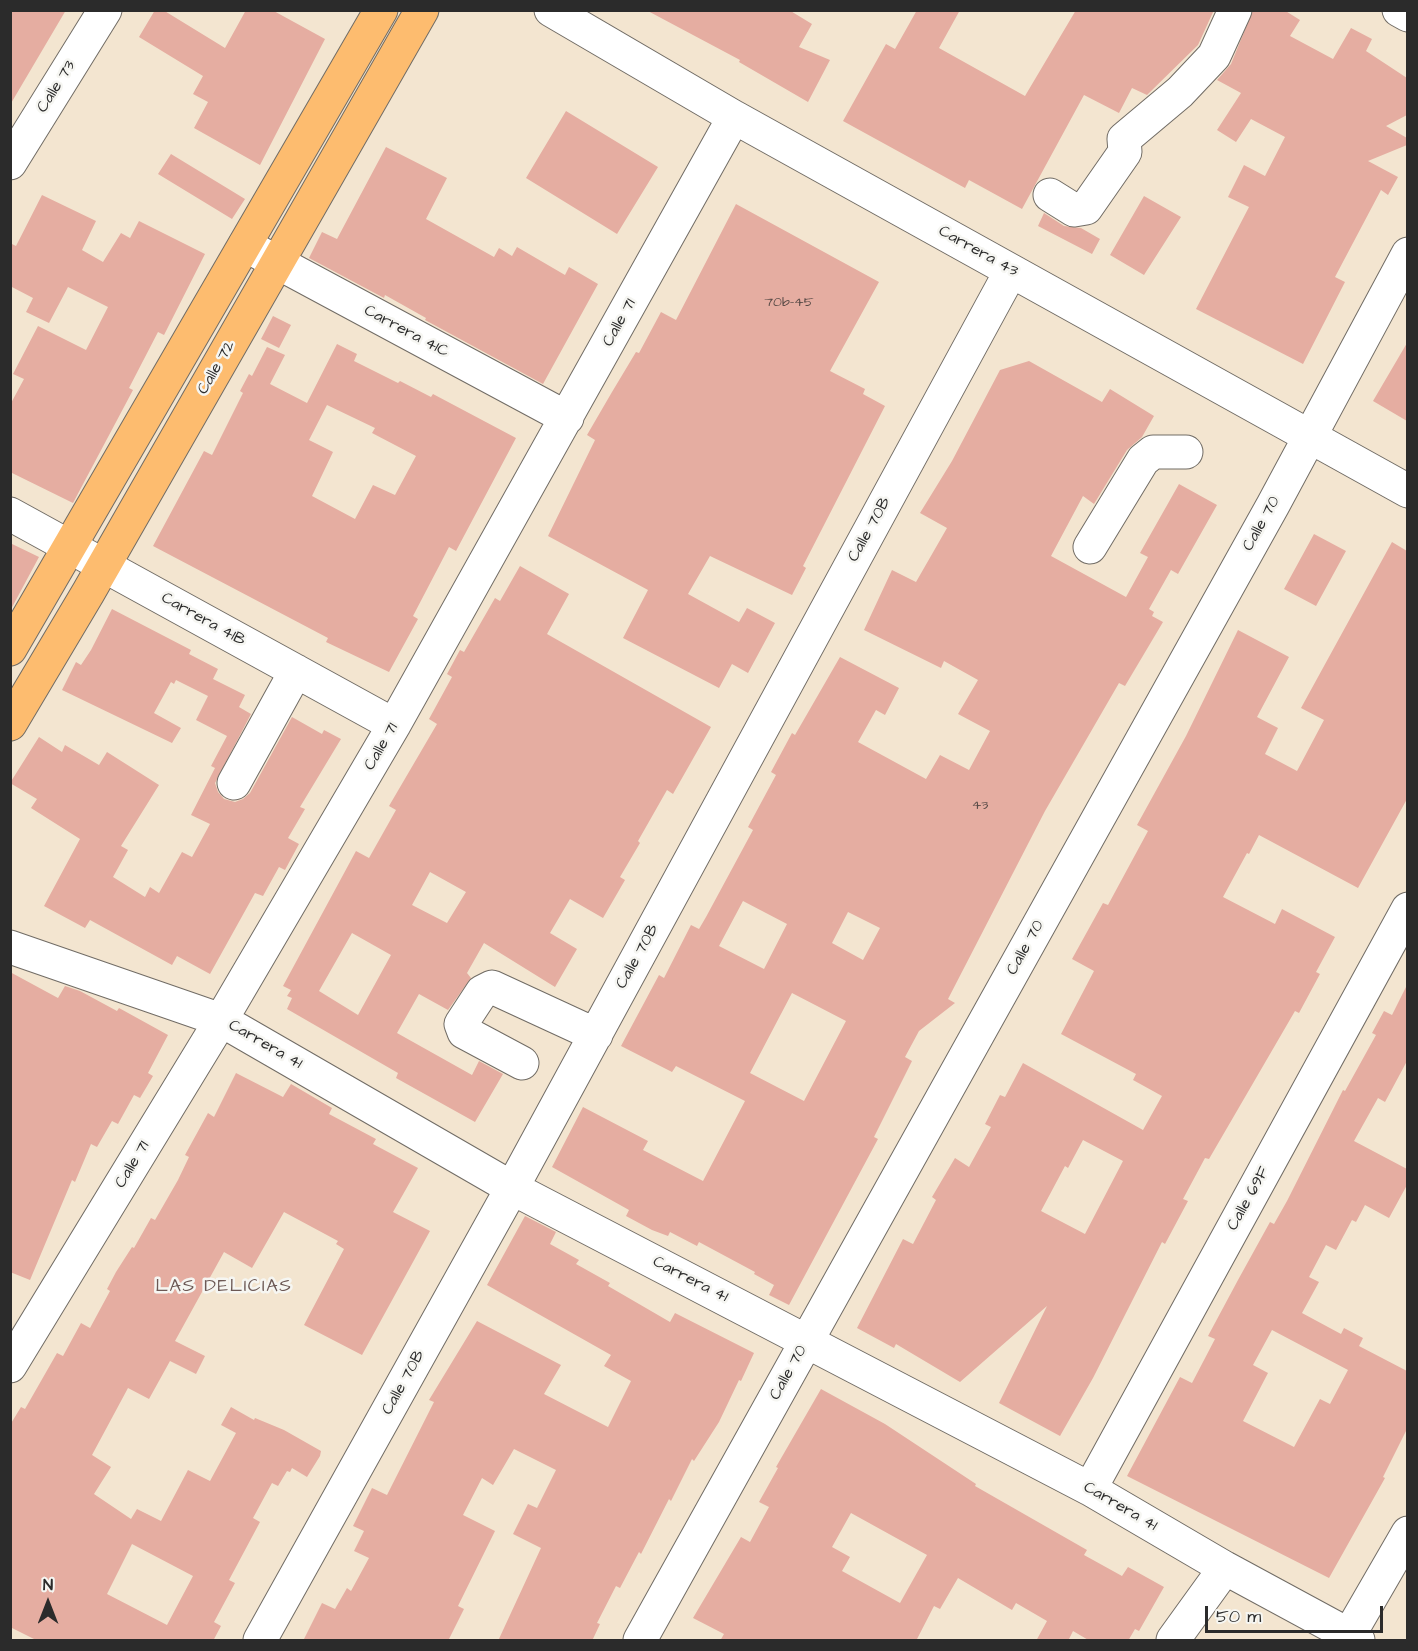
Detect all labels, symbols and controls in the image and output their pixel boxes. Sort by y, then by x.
street label: Calle 73 [34,58,80,116]
street label: Carrera 43 [935,222,1021,282]
house number: 70b-45 [764,295,814,311]
street label: Calle 71 [599,296,641,350]
street label: Carrera 41C [360,302,452,362]
street label: Calle 72 [194,338,240,398]
street label: Calle 70 [1239,493,1285,555]
street label: Calle 70B [844,494,896,566]
street label: Carrera 41B [157,589,249,651]
street label: Calle 71 [361,720,403,774]
house number: 43 [972,798,988,814]
street label: Calle 70 [1003,917,1049,979]
street label: Calle 70B [612,921,664,993]
street label: Carrera 41 [225,1016,305,1074]
street label: Calle 71 [112,1138,154,1192]
street label: Calle 69F [1224,1164,1274,1234]
street label: Carrera 41 [649,1253,731,1307]
district label: LAS DELICIAS [156,1276,292,1298]
street label: Calle 70 [766,1342,812,1404]
street label: Calle 70B [378,1347,430,1419]
street label: Carrera 41 [1080,1478,1160,1536]
north arrow [18,1573,78,1633]
text: N [43,1574,53,1596]
scale bar [1208,1594,1386,1632]
text: 50 m [1216,1604,1261,1629]

